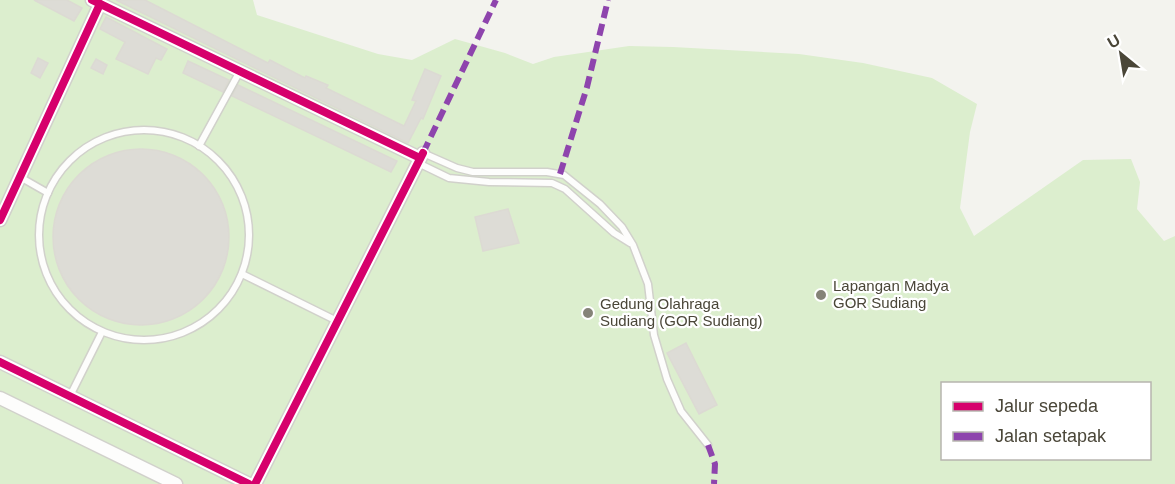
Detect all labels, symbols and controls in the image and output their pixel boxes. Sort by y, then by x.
north arrow [1091,24,1151,84]
text: U [1104,31,1123,52]
place label: Lapangan Madya GOR Sudiang [833,277,950,311]
marker: Lapangan Madya GOR Sudiang [814,288,828,302]
place label: Gedung Olahraga Sudiang (GOR Sudiang) [600,295,763,329]
marker: Gedung Olahraga Sudiang (GOR Sudiang) [581,306,595,320]
legend [941,382,1151,460]
text: Jalur sepeda [995,396,1099,416]
text: Jalan setapak [995,426,1107,446]

